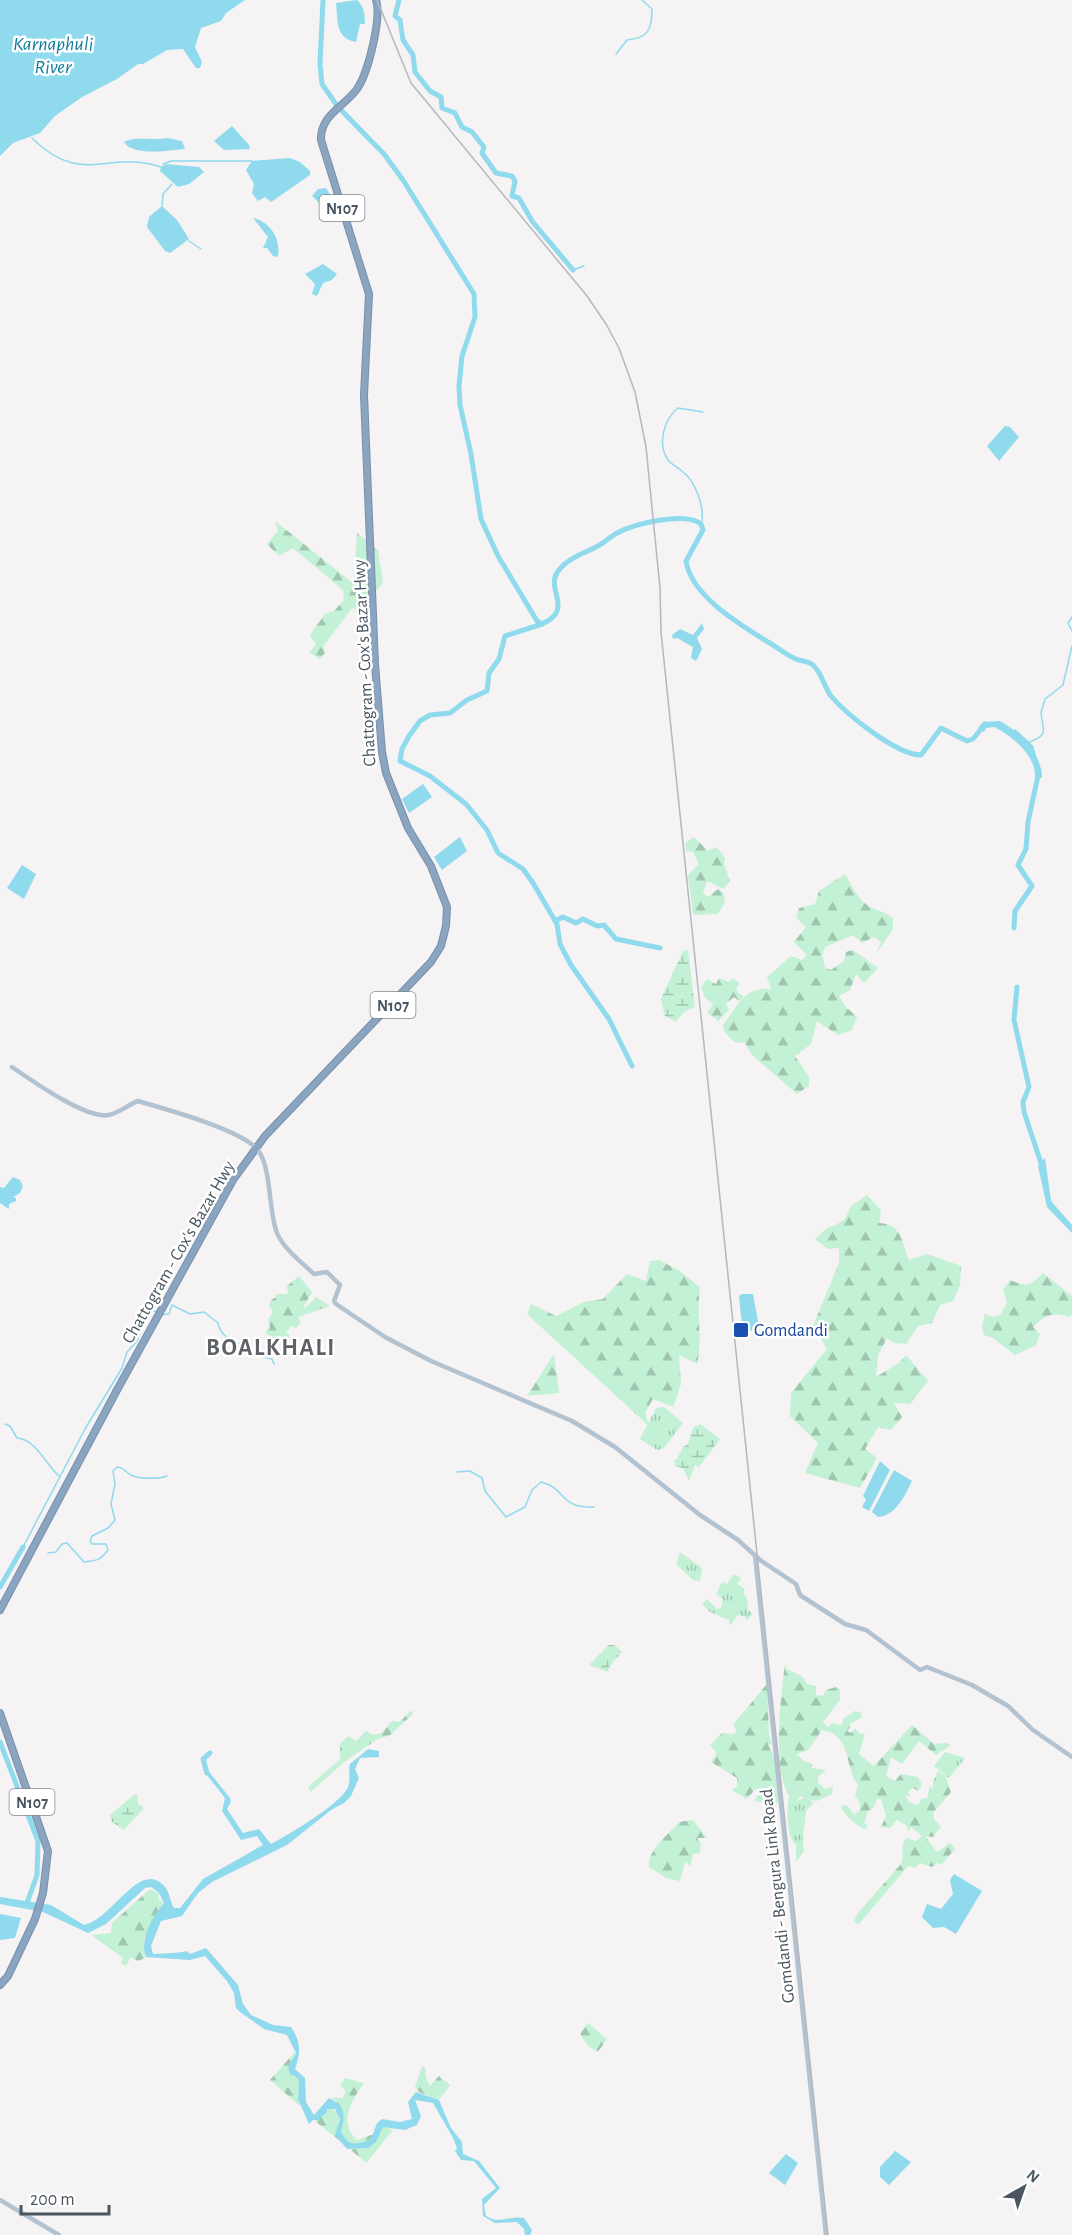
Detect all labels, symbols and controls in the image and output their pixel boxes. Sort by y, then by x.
water label: Karnaphuli River [13,34,93,77]
road number: N107 [320,195,364,221]
street label: Chattogram - Cox's Bazar Hwy [351,559,379,767]
road number: N107 [370,992,416,1018]
street label: Chattogram - Cox's Bazar Hwy [119,1158,239,1347]
marker: Gomdandi [732,1321,750,1339]
place label: Gomdandi [754,1322,828,1340]
district label: BOALKHALI [206,1336,336,1360]
street label: Gomdandi - Bengura Link Road [758,1788,798,2004]
road number: N107 [9,1789,54,1815]
north arrow [994,2157,1054,2217]
text: N [1024,2167,1042,2186]
scale bar [21,2178,110,2216]
text: 200 m [30,2191,75,2209]

